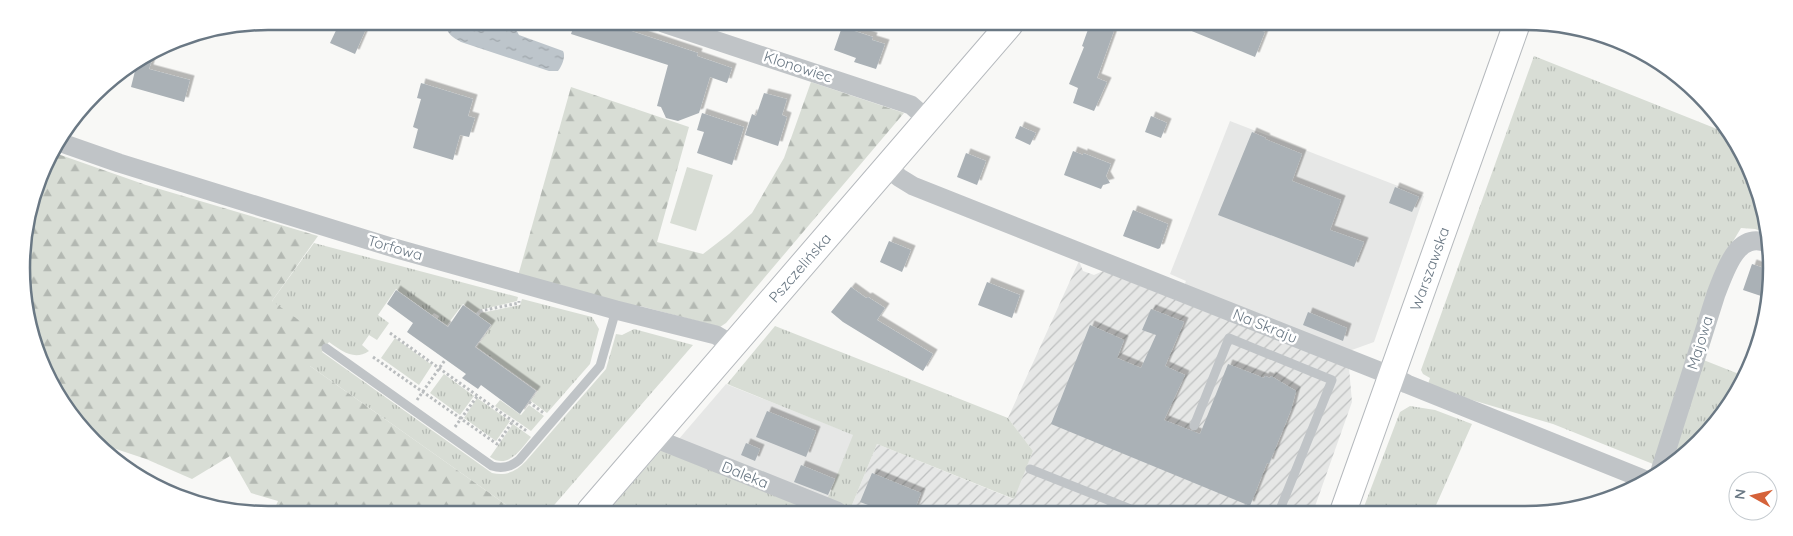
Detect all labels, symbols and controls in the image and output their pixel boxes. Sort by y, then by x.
street label: Klonowiec [761,47,835,87]
street label: Warszawska [1406,224,1453,313]
street label: Pszczelińska [764,229,835,306]
street label: Torfowa [365,231,425,264]
street label: Na Skraju [1230,304,1300,347]
street label: Majowa [1682,314,1717,372]
street label: Daleka [719,457,771,492]
north arrow [1728,471,1778,521]
text: N [1730,488,1750,501]

